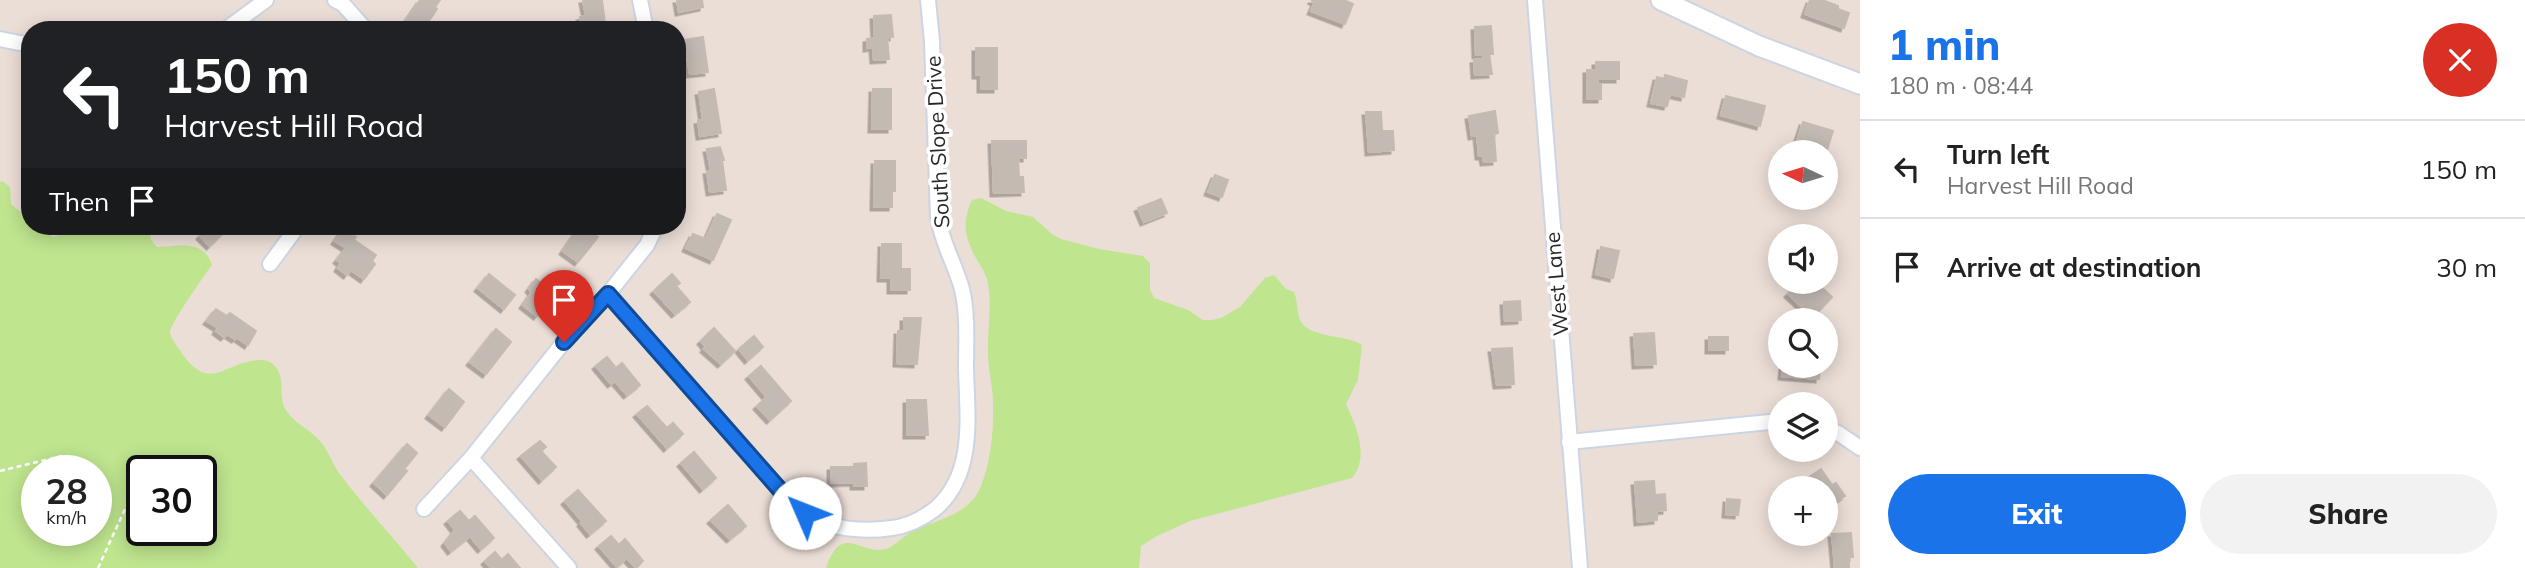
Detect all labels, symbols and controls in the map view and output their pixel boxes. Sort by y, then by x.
text: 1 min [1888,18,2001,71]
button: close [2423,23,2497,97]
text: 150 m [164,44,310,105]
icon: left [49,49,140,140]
street label: South Slope Drive [920,55,954,229]
text: 180 m · 08:44 [1888,71,2033,100]
text: Harvest Hill Road [164,105,424,145]
text: Turn left [1947,138,2049,171]
north arrow [1768,140,1838,210]
map controls [1768,140,1838,546]
icon: left [1888,150,1926,188]
text: 150 m [2421,153,2497,186]
text: Harvest Hill Road [1947,171,2134,200]
icon: arrive [123,182,161,220]
text: Then [49,185,109,218]
button: sound [1768,224,1838,294]
street label: West Lane [1538,231,1574,337]
icon: arrive [1888,248,1926,286]
text: Arrive at destination [1947,251,2202,284]
text: 30 m [2436,251,2497,284]
pin [534,270,594,342]
icon: arrive [545,281,583,319]
button: search [1768,308,1838,378]
button: layers [1768,392,1838,462]
speed limit sign: 30 [126,455,217,546]
text: 28 [45,469,88,513]
button: Exit [1888,474,2186,554]
button: Share [2200,474,2497,554]
position arrow [768,476,842,550]
button: + [1768,476,1838,546]
text: km/h [46,506,87,529]

